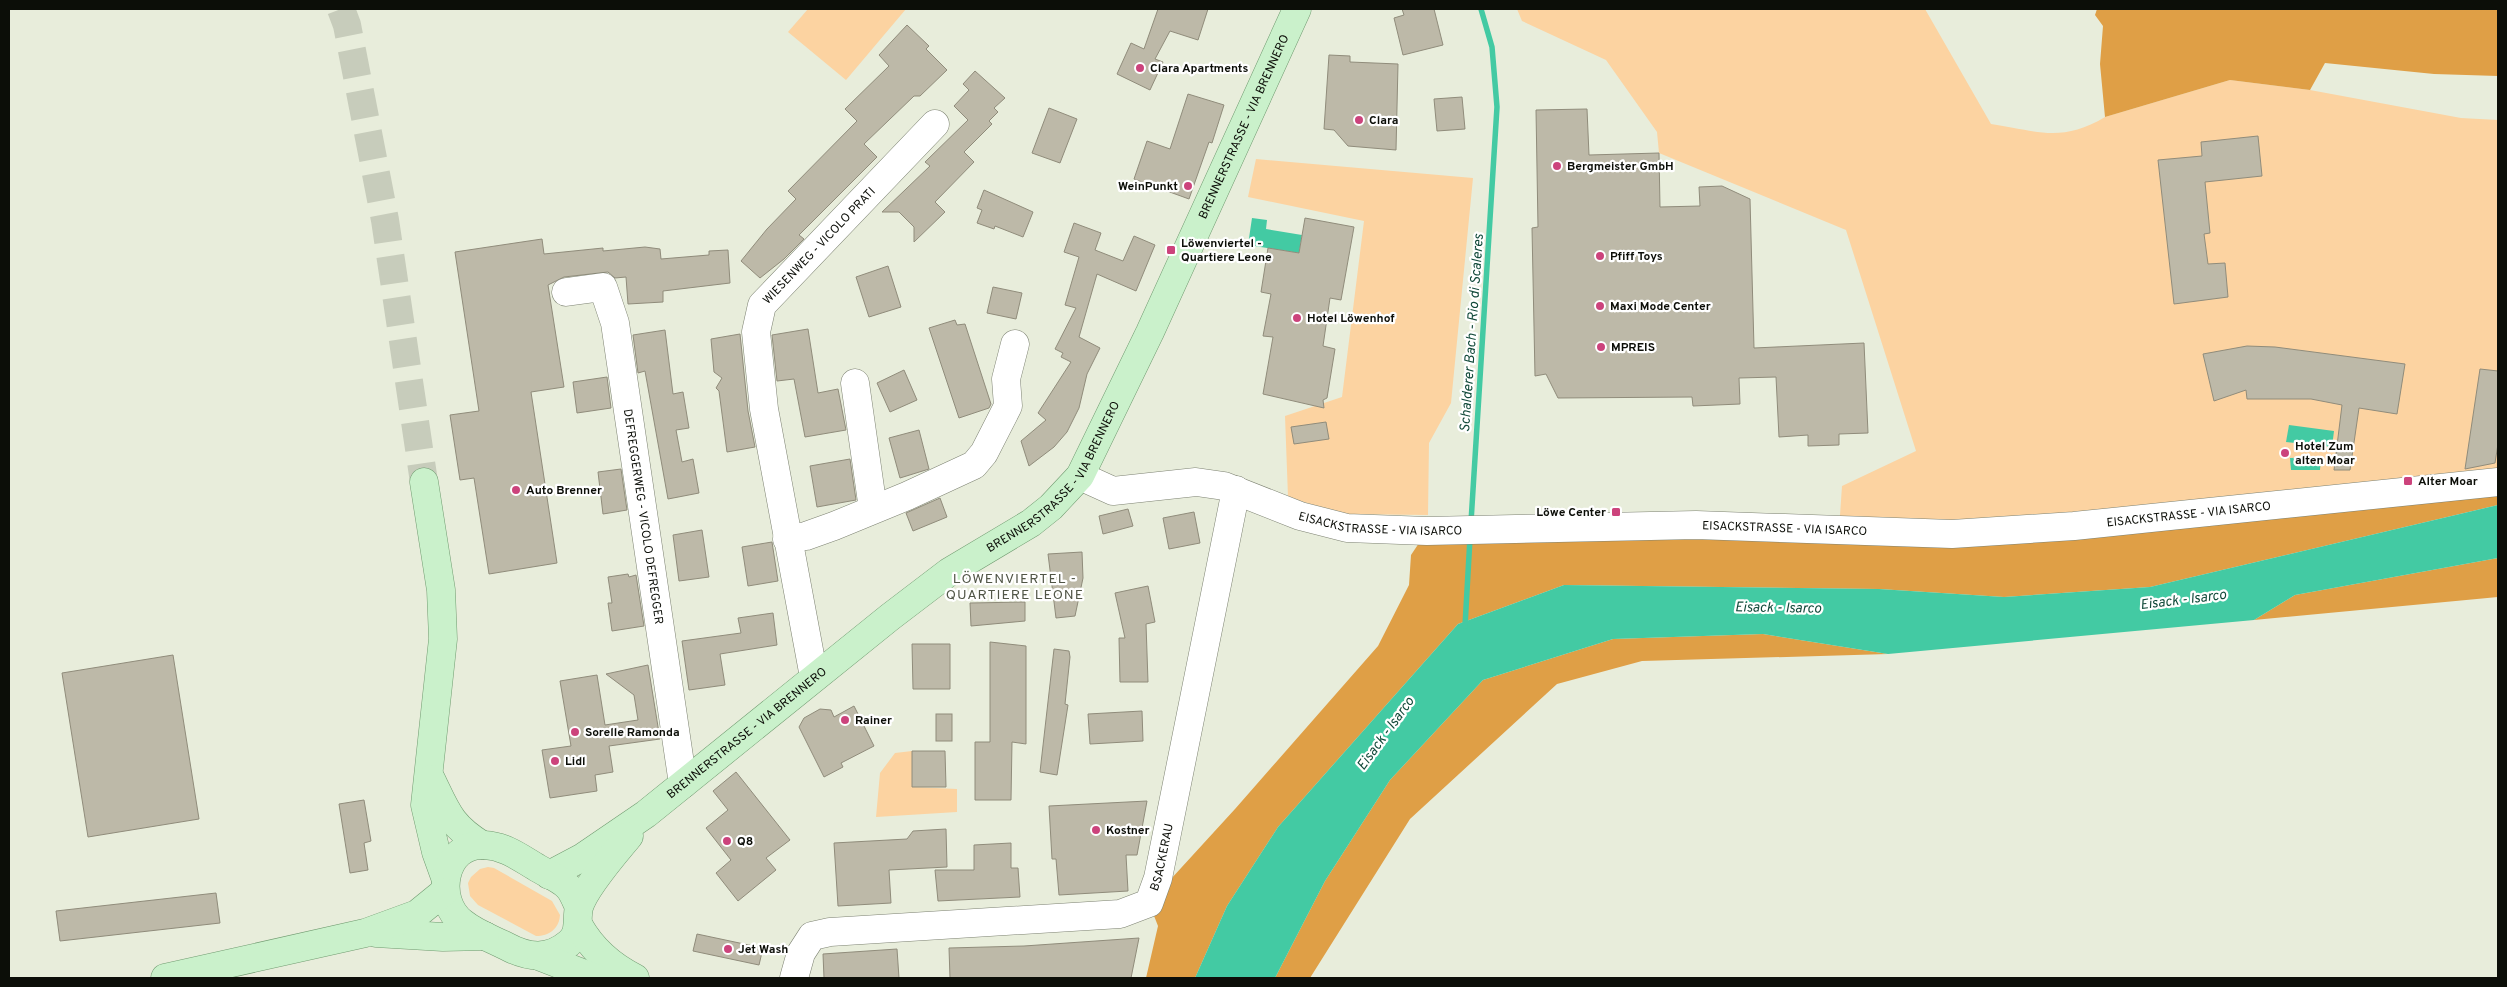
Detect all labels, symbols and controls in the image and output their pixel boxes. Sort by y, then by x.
street label: BRENNERSTRASSE - VIA BRENNERO [1196,32,1293,222]
place label: Clara Apartments [1150,61,1248,77]
marker: Clara Apartments [1134,62,1146,74]
place label: Clara [1369,113,1398,129]
marker: Clara [1353,114,1365,126]
place label: Bergmeister GmbH [1567,159,1674,175]
marker: Bergmeister GmbH [1551,160,1563,172]
place label: WeinPunkt [1118,179,1178,195]
marker: WeinPunkt [1182,180,1194,192]
street label: WIESENWEG - VICOLO PRATI [760,184,879,308]
water label: Schalderer Bach - Rio di Scaleres [1457,233,1488,433]
place label: Löwenviertel - Quartiere Leone [1181,236,1272,266]
marker: Löwenviertel - Quartiere Leone [1165,244,1177,256]
place label: Pfiff Toys [1610,249,1663,265]
marker: Pfiff Toys [1594,250,1606,262]
place label: Maxi Mode Center [1610,299,1711,315]
marker: Maxi Mode Center [1594,300,1606,312]
place label: Hotel Löwenhof [1307,311,1395,327]
marker: Hotel Löwenhof [1291,312,1303,324]
place label: MPREIS [1611,340,1655,356]
marker: MPREIS [1595,341,1607,353]
street label: BRENNERSTRASSE - VIA BRENNERO [984,399,1124,557]
street label: DEFREGGERWEG - VICOLO DEFREGGER [619,408,666,626]
place label: Hotel Zum alten Moar [2295,439,2355,469]
marker: Hotel Zum alten Moar [2279,447,2291,459]
place label: Alter Moar [2418,474,2478,490]
marker: Alter Moar [2402,475,2414,487]
place label: Auto Brenner [526,483,602,499]
marker: Auto Brenner [510,484,522,496]
street label: EISACKSTRASSE - VIA ISARCO [2106,499,2272,532]
place label: Löwe Center [1536,505,1606,521]
marker: Löwe Center [1610,506,1622,518]
street label: EISACKSTRASSE - VIA ISARCO [1297,509,1462,540]
street label: EISACKSTRASSE - VIA ISARCO [1702,518,1867,540]
district label: LÖWENVIERTEL - QUARTIERE LEONE [946,570,1084,604]
water label: Eisack - Isarco [2139,587,2228,614]
water label: Eisack - Isarco [1735,599,1822,618]
street label: BRENNERSTRASSE - VIA BRENNERO [664,664,830,803]
water label: Eisack - Isarco [1354,693,1419,774]
place label: Rainer [855,713,892,729]
marker: Rainer [839,714,851,726]
place label: Sorelle Ramonda [585,725,680,741]
marker: Sorelle Ramonda [569,726,581,738]
place label: Lidl [565,754,586,770]
marker: Lidl [549,755,561,767]
street label: BSACKERAU [1147,822,1178,893]
place label: Kostner [1106,823,1150,839]
marker: Kostner [1090,824,1102,836]
place label: Q8 [737,834,753,850]
marker: Q8 [721,835,733,847]
place label: Jet Wash [738,942,788,958]
marker: Jet Wash [722,943,734,955]

